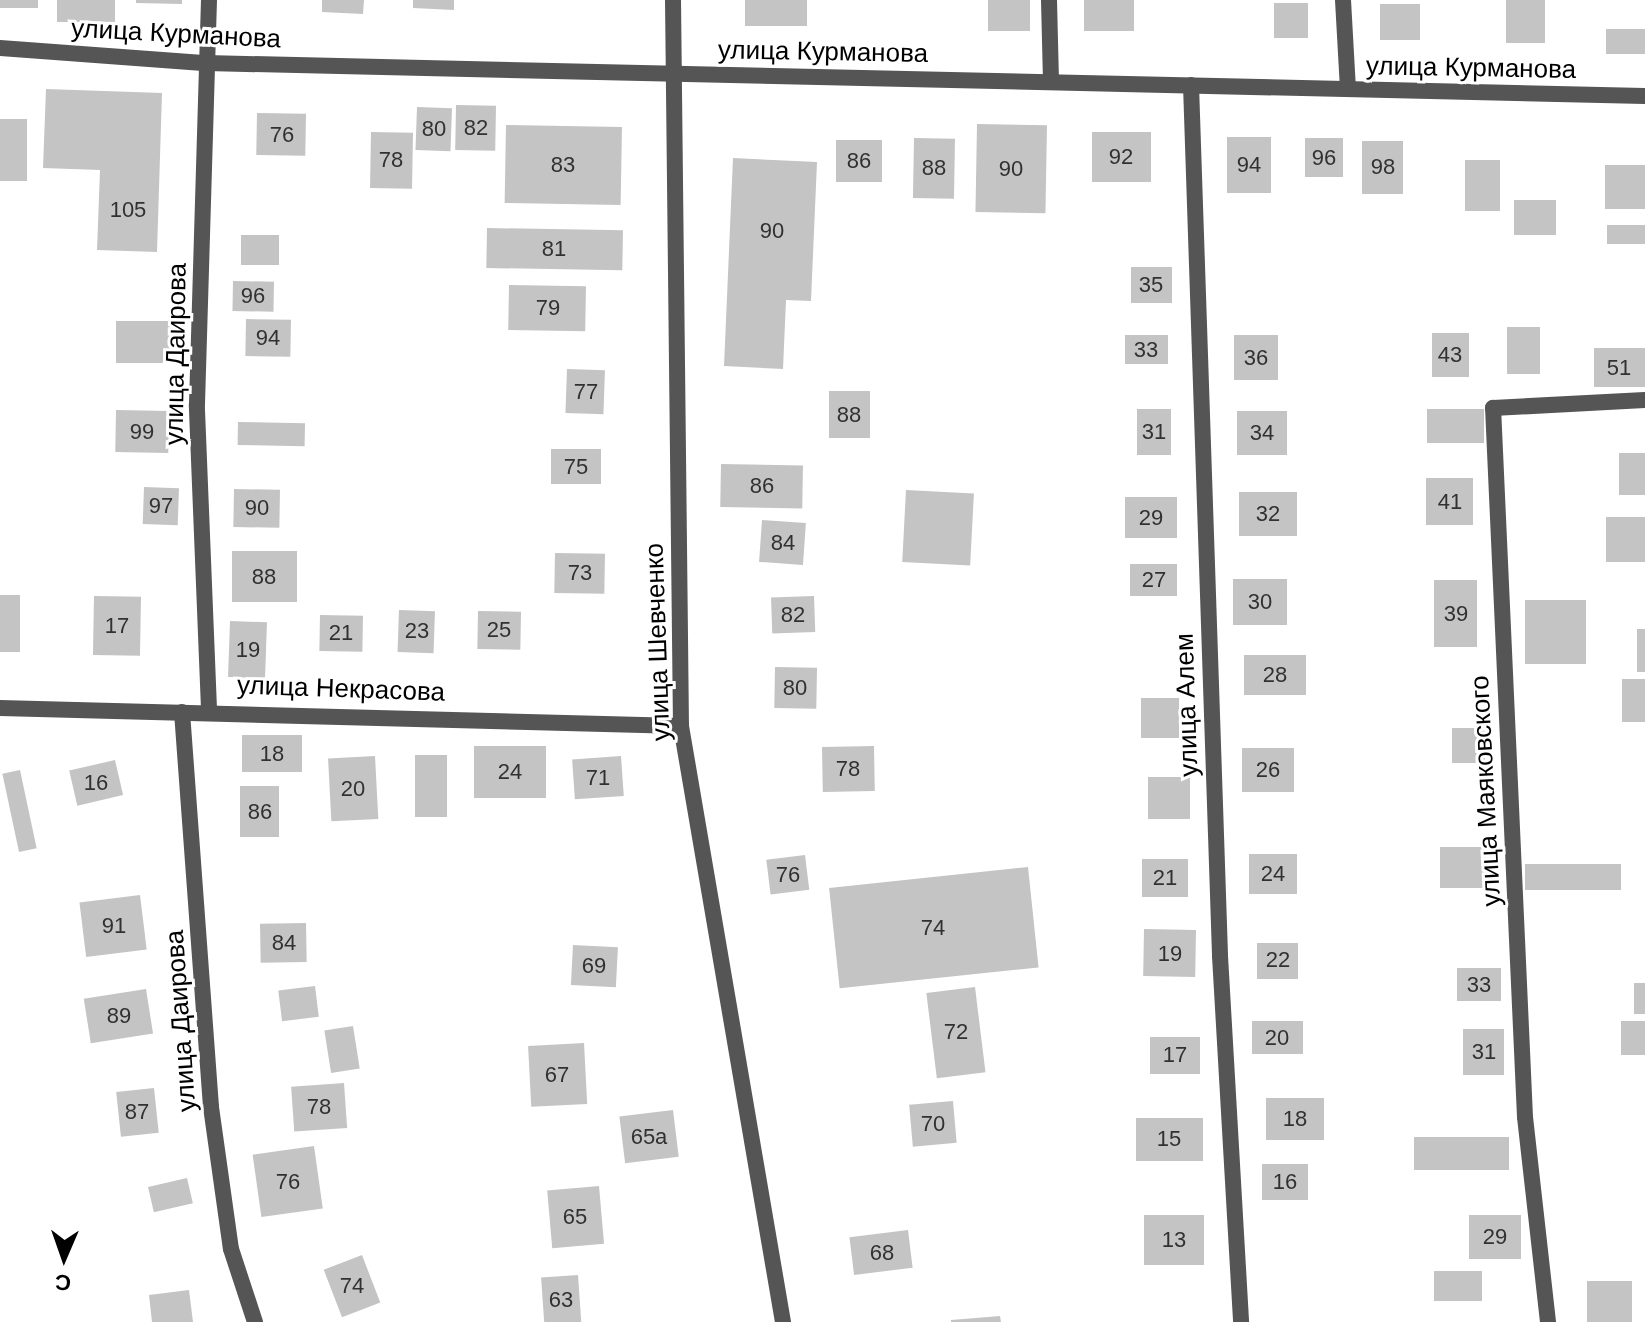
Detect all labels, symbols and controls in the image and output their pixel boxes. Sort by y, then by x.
street label: улица Курманова [70,13,282,55]
street label: улица Курманова [718,35,928,69]
street label: улица Курманова [1366,51,1576,85]
house number: 82 [464,115,488,141]
house number: 80 [422,116,446,142]
house number: 76 [270,122,294,148]
house number: 92 [1109,144,1133,170]
house number: 96 [1312,145,1336,171]
house number: 78 [379,147,403,173]
house number: 86 [847,148,871,174]
house number: 83 [551,152,575,178]
house number: 94 [1237,152,1261,178]
house number: 98 [1371,154,1395,180]
house number: 88 [922,155,946,181]
house number: 90 [999,156,1023,182]
house number: 105 [110,197,146,223]
house number: 90 [760,218,784,244]
house number: 81 [542,236,566,262]
street label: улица Даирова [159,263,193,445]
house number: 35 [1139,272,1163,298]
house number: 96 [241,283,265,309]
house number: 79 [536,295,560,321]
house number: 94 [256,325,280,351]
house number: 33 [1134,337,1158,363]
house number: 43 [1438,342,1462,368]
house number: 36 [1244,345,1268,371]
house number: 51 [1607,355,1631,381]
house number: 77 [574,379,598,405]
house number: 88 [837,402,861,428]
house number: 99 [130,419,154,445]
house number: 31 [1142,419,1166,445]
house number: 34 [1250,420,1274,446]
house number: 75 [564,454,588,480]
house number: 86 [750,473,774,499]
house number: 41 [1438,489,1462,515]
house number: 97 [149,493,173,519]
house number: 90 [245,495,269,521]
house number: 32 [1256,501,1280,527]
house number: 29 [1139,505,1163,531]
house number: 84 [771,530,795,556]
street label: улица Шевченко [639,542,677,742]
house number: 73 [568,560,592,586]
house number: 88 [252,564,276,590]
house number: 27 [1142,567,1166,593]
house number: 30 [1248,589,1272,615]
house number: 39 [1444,601,1468,627]
house number: 82 [781,602,805,628]
house number: 17 [105,613,129,639]
house number: 25 [487,617,511,643]
house number: 23 [405,618,429,644]
house number: 21 [329,620,353,646]
street label: улица Алем [1169,633,1205,777]
house number: 19 [236,637,260,663]
house number: 28 [1263,662,1287,688]
street label: улица Некрасова [237,670,445,708]
house number: 80 [783,675,807,701]
street label: улица Маяковского [1464,675,1508,907]
house number: 18 [260,741,284,767]
house number: 78 [836,756,860,782]
house number: 26 [1256,757,1280,783]
house number: 24 [498,759,522,785]
house number: 71 [586,765,610,791]
house number: 16 [84,770,108,796]
house number: 20 [341,776,365,802]
house number: 86 [248,799,272,825]
house number: 24 [1261,861,1285,887]
house number: 76 [776,862,800,888]
house number: 21 [1153,865,1177,891]
house number: 91 [102,913,126,939]
house number: 74 [921,915,945,941]
street label: улица Даирова [159,929,203,1113]
house number: 84 [272,930,296,956]
house number: 19 [1158,941,1182,967]
house number: 22 [1266,947,1290,973]
house number: 69 [582,953,606,979]
house number: 33 [1467,972,1491,998]
house number: 89 [107,1003,131,1029]
house number: 72 [944,1019,968,1045]
house number: 20 [1265,1025,1289,1051]
house number: 31 [1472,1039,1496,1065]
house number: 17 [1163,1042,1187,1068]
house number: 67 [545,1062,569,1088]
house number: 78 [307,1094,331,1120]
house number: 87 [125,1099,149,1125]
house number: 18 [1283,1106,1307,1132]
house number: 70 [921,1111,945,1137]
house number: 65а [631,1124,667,1150]
house number: 15 [1157,1126,1181,1152]
house number: 76 [276,1169,300,1195]
house number: 16 [1273,1169,1297,1195]
house number: 65 [563,1204,587,1230]
north arrow [24,1218,104,1298]
house number: 29 [1483,1224,1507,1250]
house number: 13 [1162,1227,1186,1253]
house number: 68 [870,1240,894,1266]
text: С [55,1270,72,1295]
house number: 74 [340,1273,364,1299]
house number: 63 [549,1287,573,1313]

